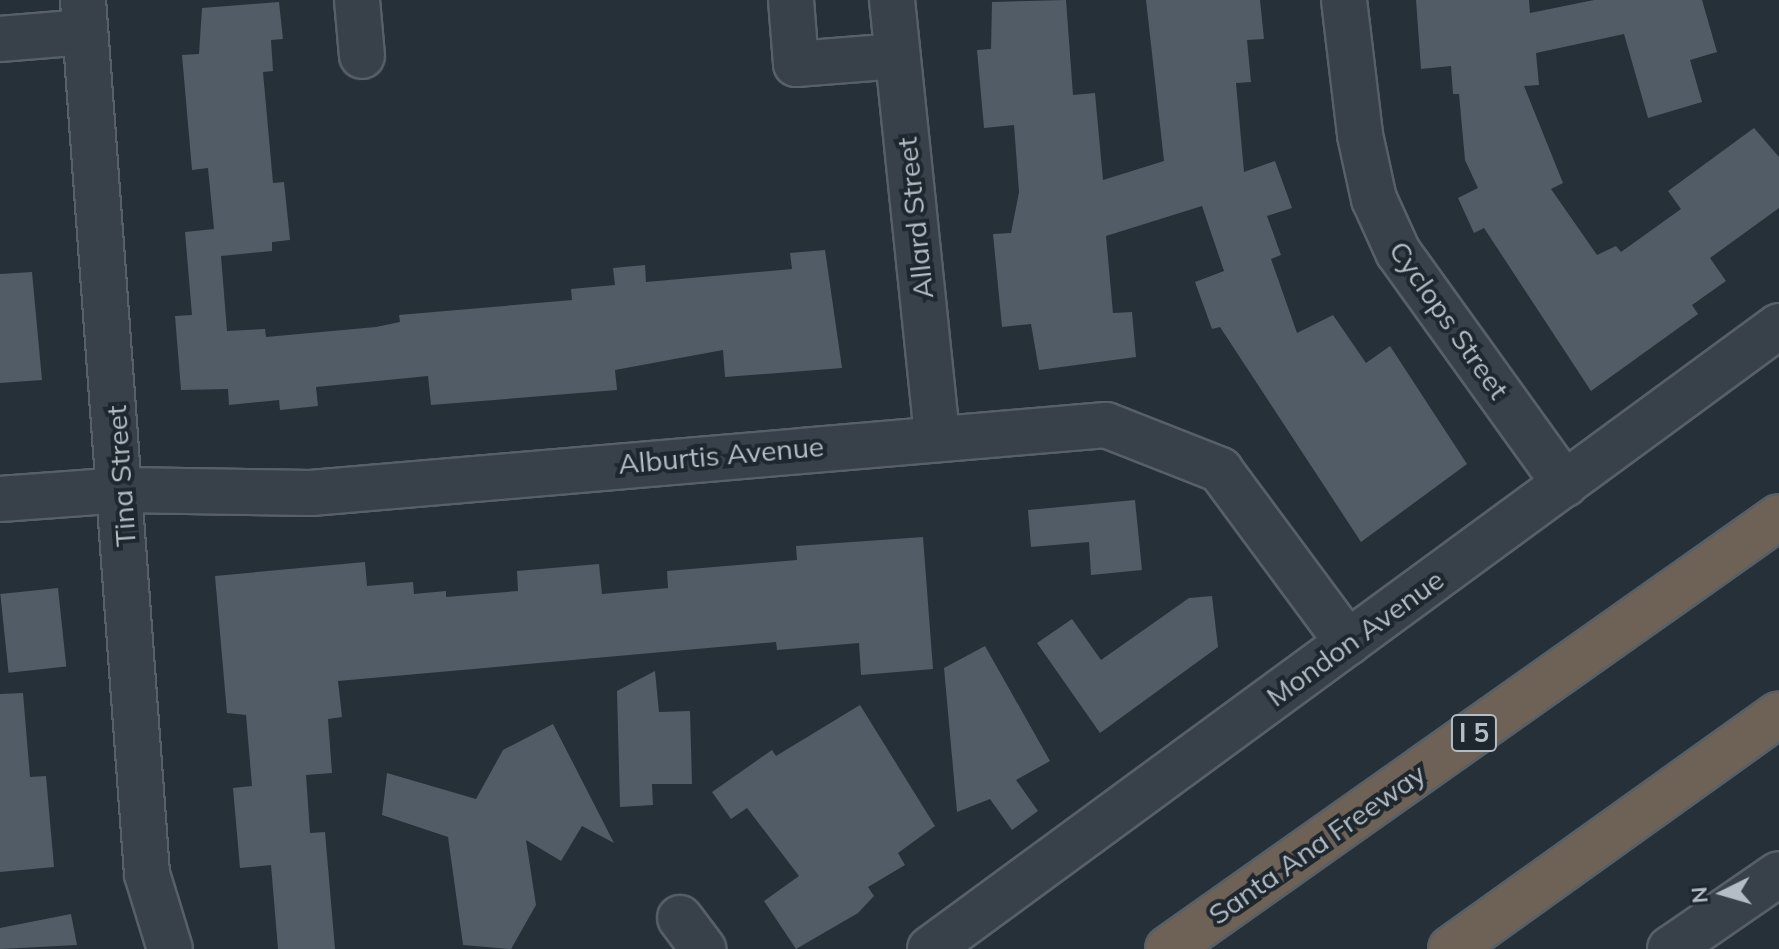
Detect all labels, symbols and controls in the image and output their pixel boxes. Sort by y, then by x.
street label: Allard Street [890,136,940,300]
street label: Cyclops Street [1382,235,1516,405]
street label: Tina Street [99,404,143,548]
street label: Alburtis Avenue [617,429,825,481]
street label: Mondon Avenue [1260,563,1450,713]
road number: I 5 [1450,711,1498,755]
street label: Santa Ana Freeway [1202,757,1432,931]
north arrow [1683,853,1763,933]
text: N [1684,886,1714,905]

